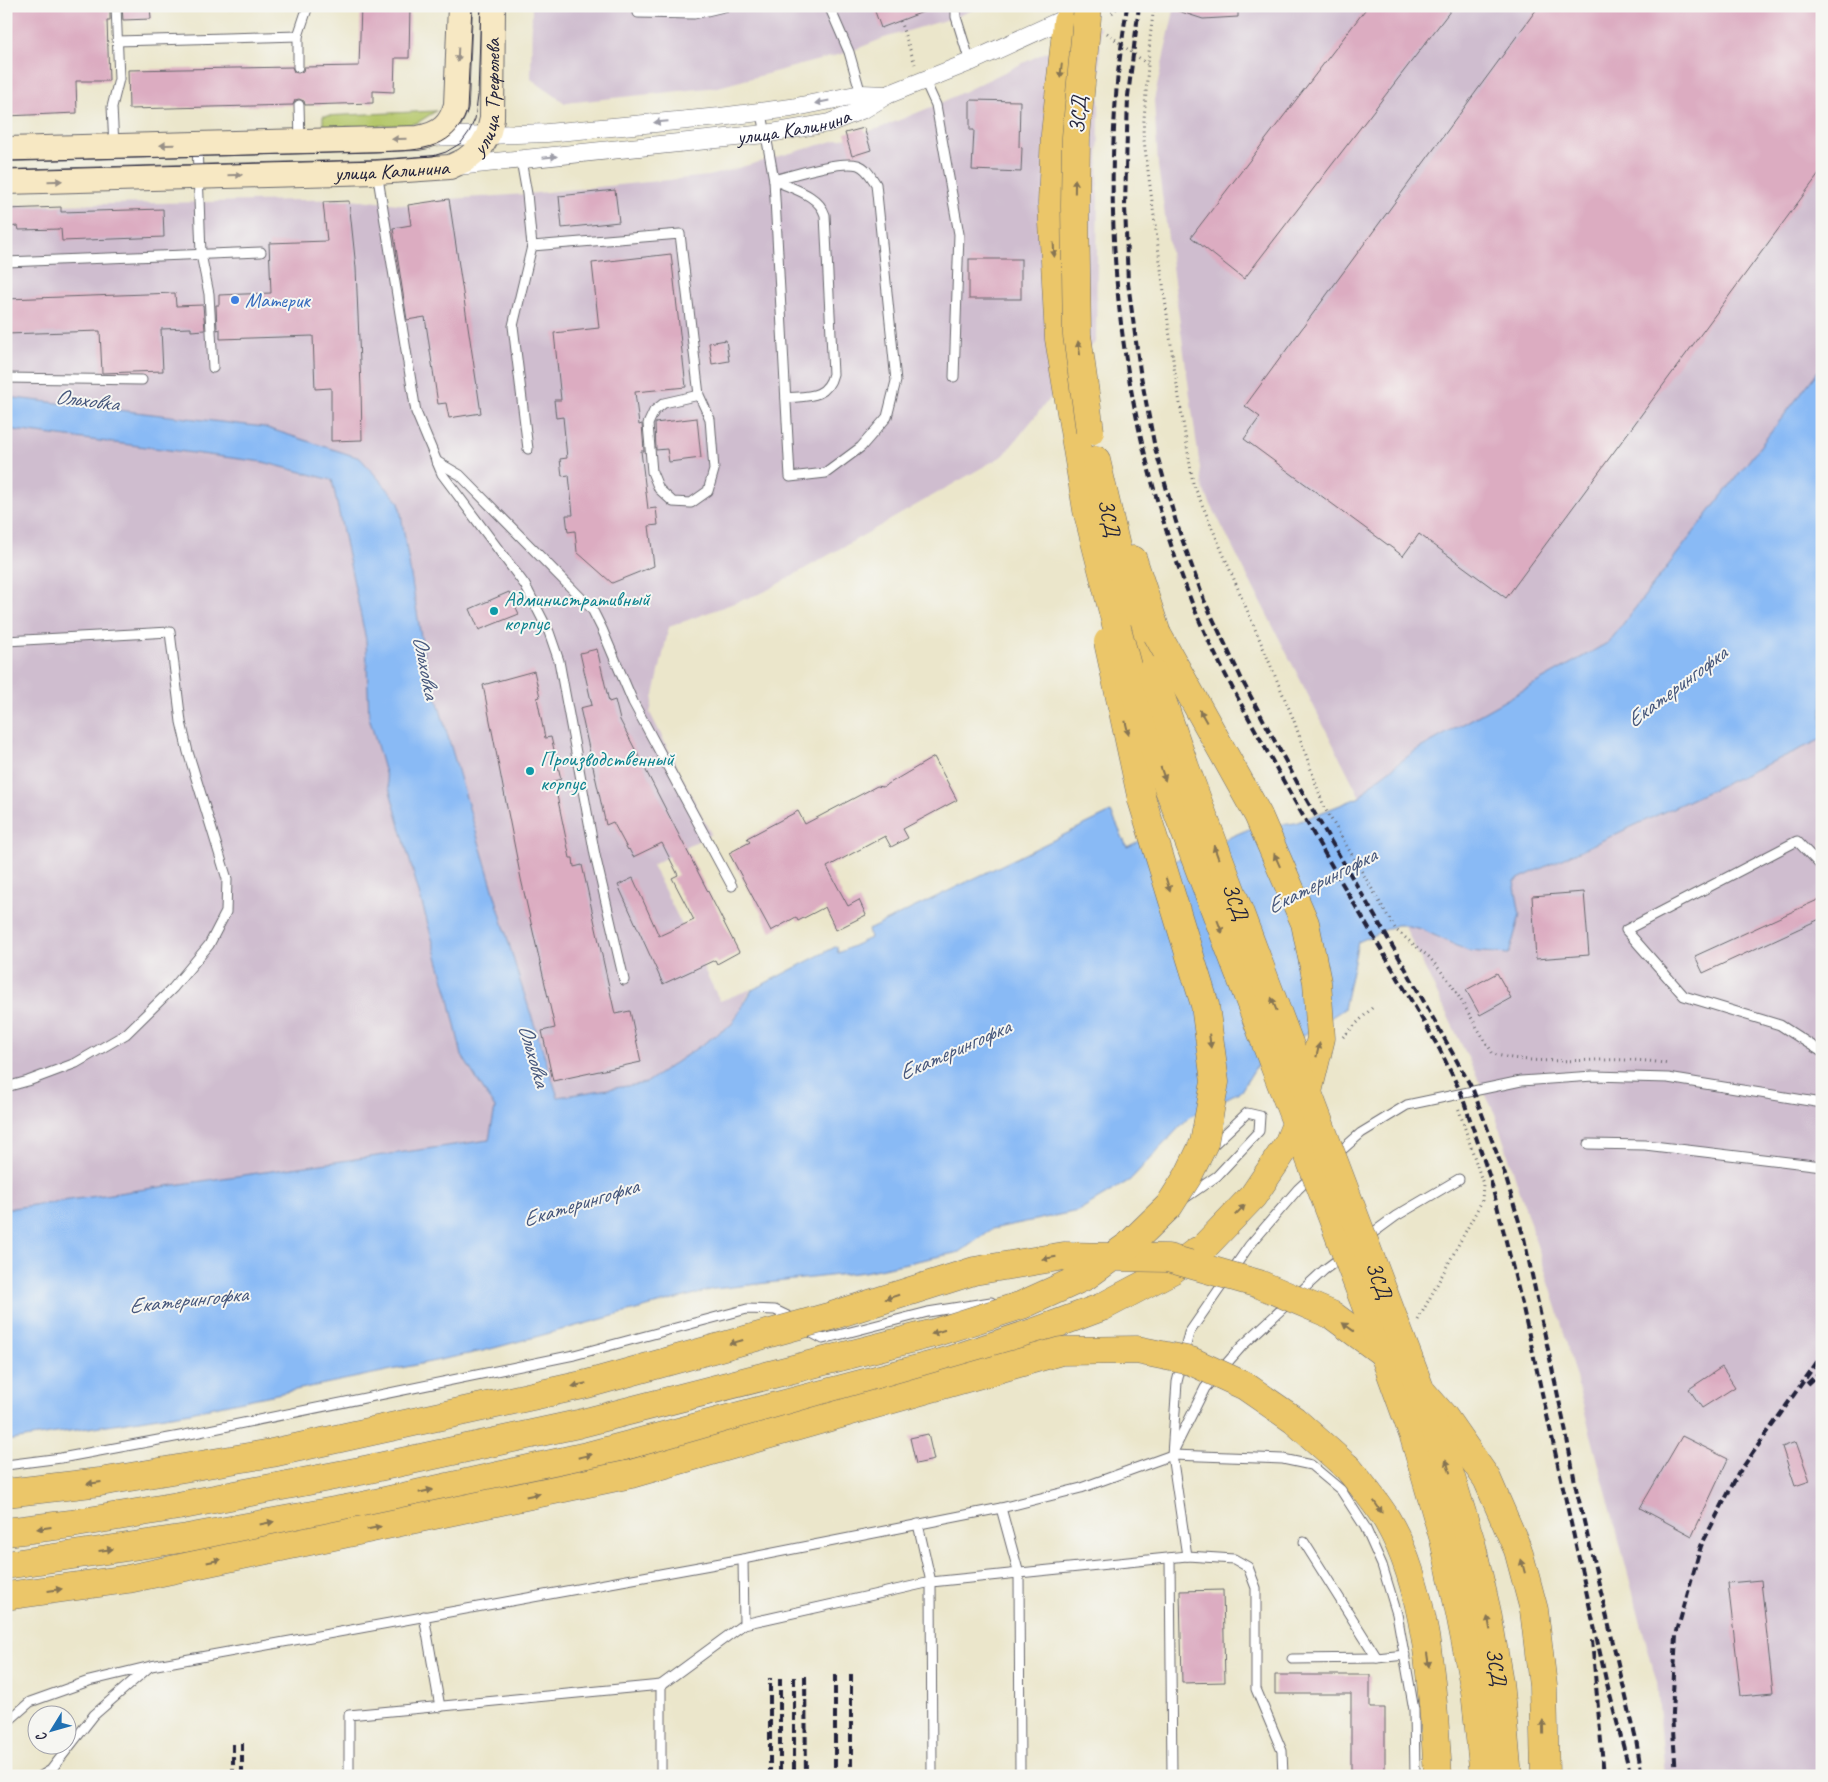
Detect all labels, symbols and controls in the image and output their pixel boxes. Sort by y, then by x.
street label: улица Трефолева [467,36,506,162]
one-way arrow [454,47,462,63]
one-way arrow [1057,63,1065,79]
street label: ЗСД [1064,94,1092,135]
one-way arrow [813,99,829,107]
street label: улица Калинина [734,102,856,150]
one-way arrow [652,119,668,127]
one-way arrow [391,135,407,143]
one-way arrow [159,141,175,149]
one-way arrow [543,152,559,160]
street label: улица Калинина [332,154,452,186]
one-way arrow [227,171,243,179]
one-way arrow [47,177,63,185]
one-way arrow [1071,177,1079,193]
one-way arrow [1051,242,1059,258]
place label: Материк [245,287,311,313]
marker: Материк [229,294,241,306]
one-way arrow [1075,340,1083,356]
water label: Ольховка [54,382,122,418]
street label: ЗСД [1092,496,1126,540]
place label: Административный корпус [504,586,651,636]
marker: Административный корпус [488,605,500,617]
water label: Ольховка [406,633,446,703]
water label: Екатерингофка [1621,638,1734,734]
one-way arrow [1198,709,1207,723]
one-way arrow [1123,720,1131,735]
place label: Производственный корпус [540,746,675,796]
marker: Производственный корпус [524,765,536,777]
one-way arrow [1160,767,1167,782]
water label: Екатерингофка [1262,840,1383,920]
one-way arrow [1212,844,1220,859]
one-way arrow [1273,853,1281,867]
one-way arrow [1164,877,1172,892]
street label: ЗСД [1217,879,1255,925]
one-way arrow [1217,919,1224,934]
one-way arrow [1270,996,1278,1011]
water label: Екатерингофка [894,1012,1017,1087]
water label: Ольховка [512,1021,557,1092]
one-way arrow [1206,1034,1214,1050]
one-way arrow [1314,1043,1322,1058]
water label: Екатерингофка [519,1172,643,1234]
one-way arrow [1234,1204,1246,1216]
one-way arrow [1041,1255,1057,1263]
street label: ЗСД [1360,1258,1398,1303]
water label: Екатерингофка [127,1280,251,1320]
one-way arrow [884,1293,899,1301]
one-way arrow [1341,1322,1355,1332]
one-way arrow [930,1328,945,1336]
one-way arrow [728,1339,743,1347]
one-way arrow [572,1381,587,1389]
one-way arrow [577,1452,592,1460]
one-way arrow [1443,1459,1451,1474]
one-way arrow [86,1479,102,1487]
one-way arrow [418,1487,434,1495]
one-way arrow [525,1491,540,1499]
one-way arrow [1373,1500,1383,1514]
one-way arrow [259,1519,275,1527]
one-way arrow [36,1524,52,1532]
one-way arrow [366,1524,381,1532]
one-way arrow [99,1546,115,1554]
one-way arrow [207,1557,222,1565]
one-way arrow [1518,1559,1526,1574]
one-way arrow [47,1585,63,1593]
one-way arrow [1484,1615,1492,1631]
street label: ЗСД [1480,1646,1513,1688]
one-way arrow [1424,1652,1432,1668]
north arrow [28,1704,78,1754]
one-way arrow [1539,1719,1547,1735]
text: С [32,1728,51,1745]

